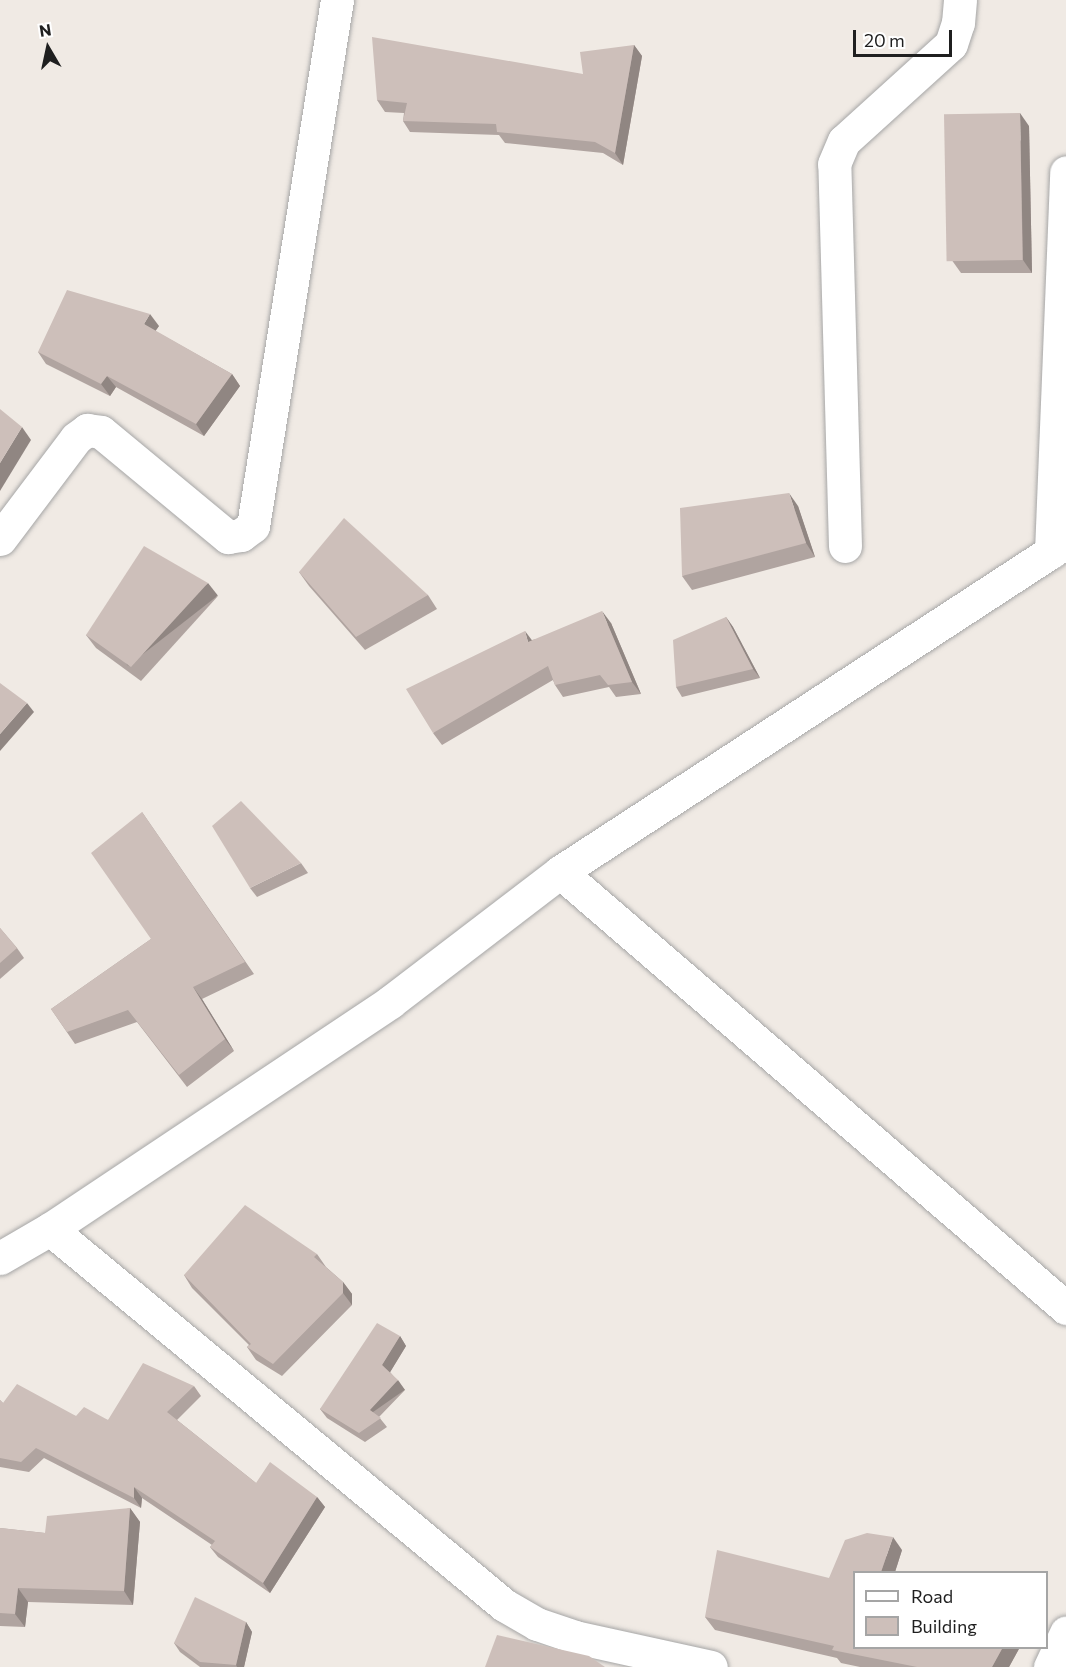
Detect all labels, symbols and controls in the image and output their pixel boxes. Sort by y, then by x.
north arrow [18,18,78,78]
scale bar [856,18,955,56]
text: N [38,19,53,40]
text: 20 m [864,29,905,51]
legend [853,1571,1048,1649]
text: Road [911,1585,953,1607]
text: Building [911,1615,977,1637]

